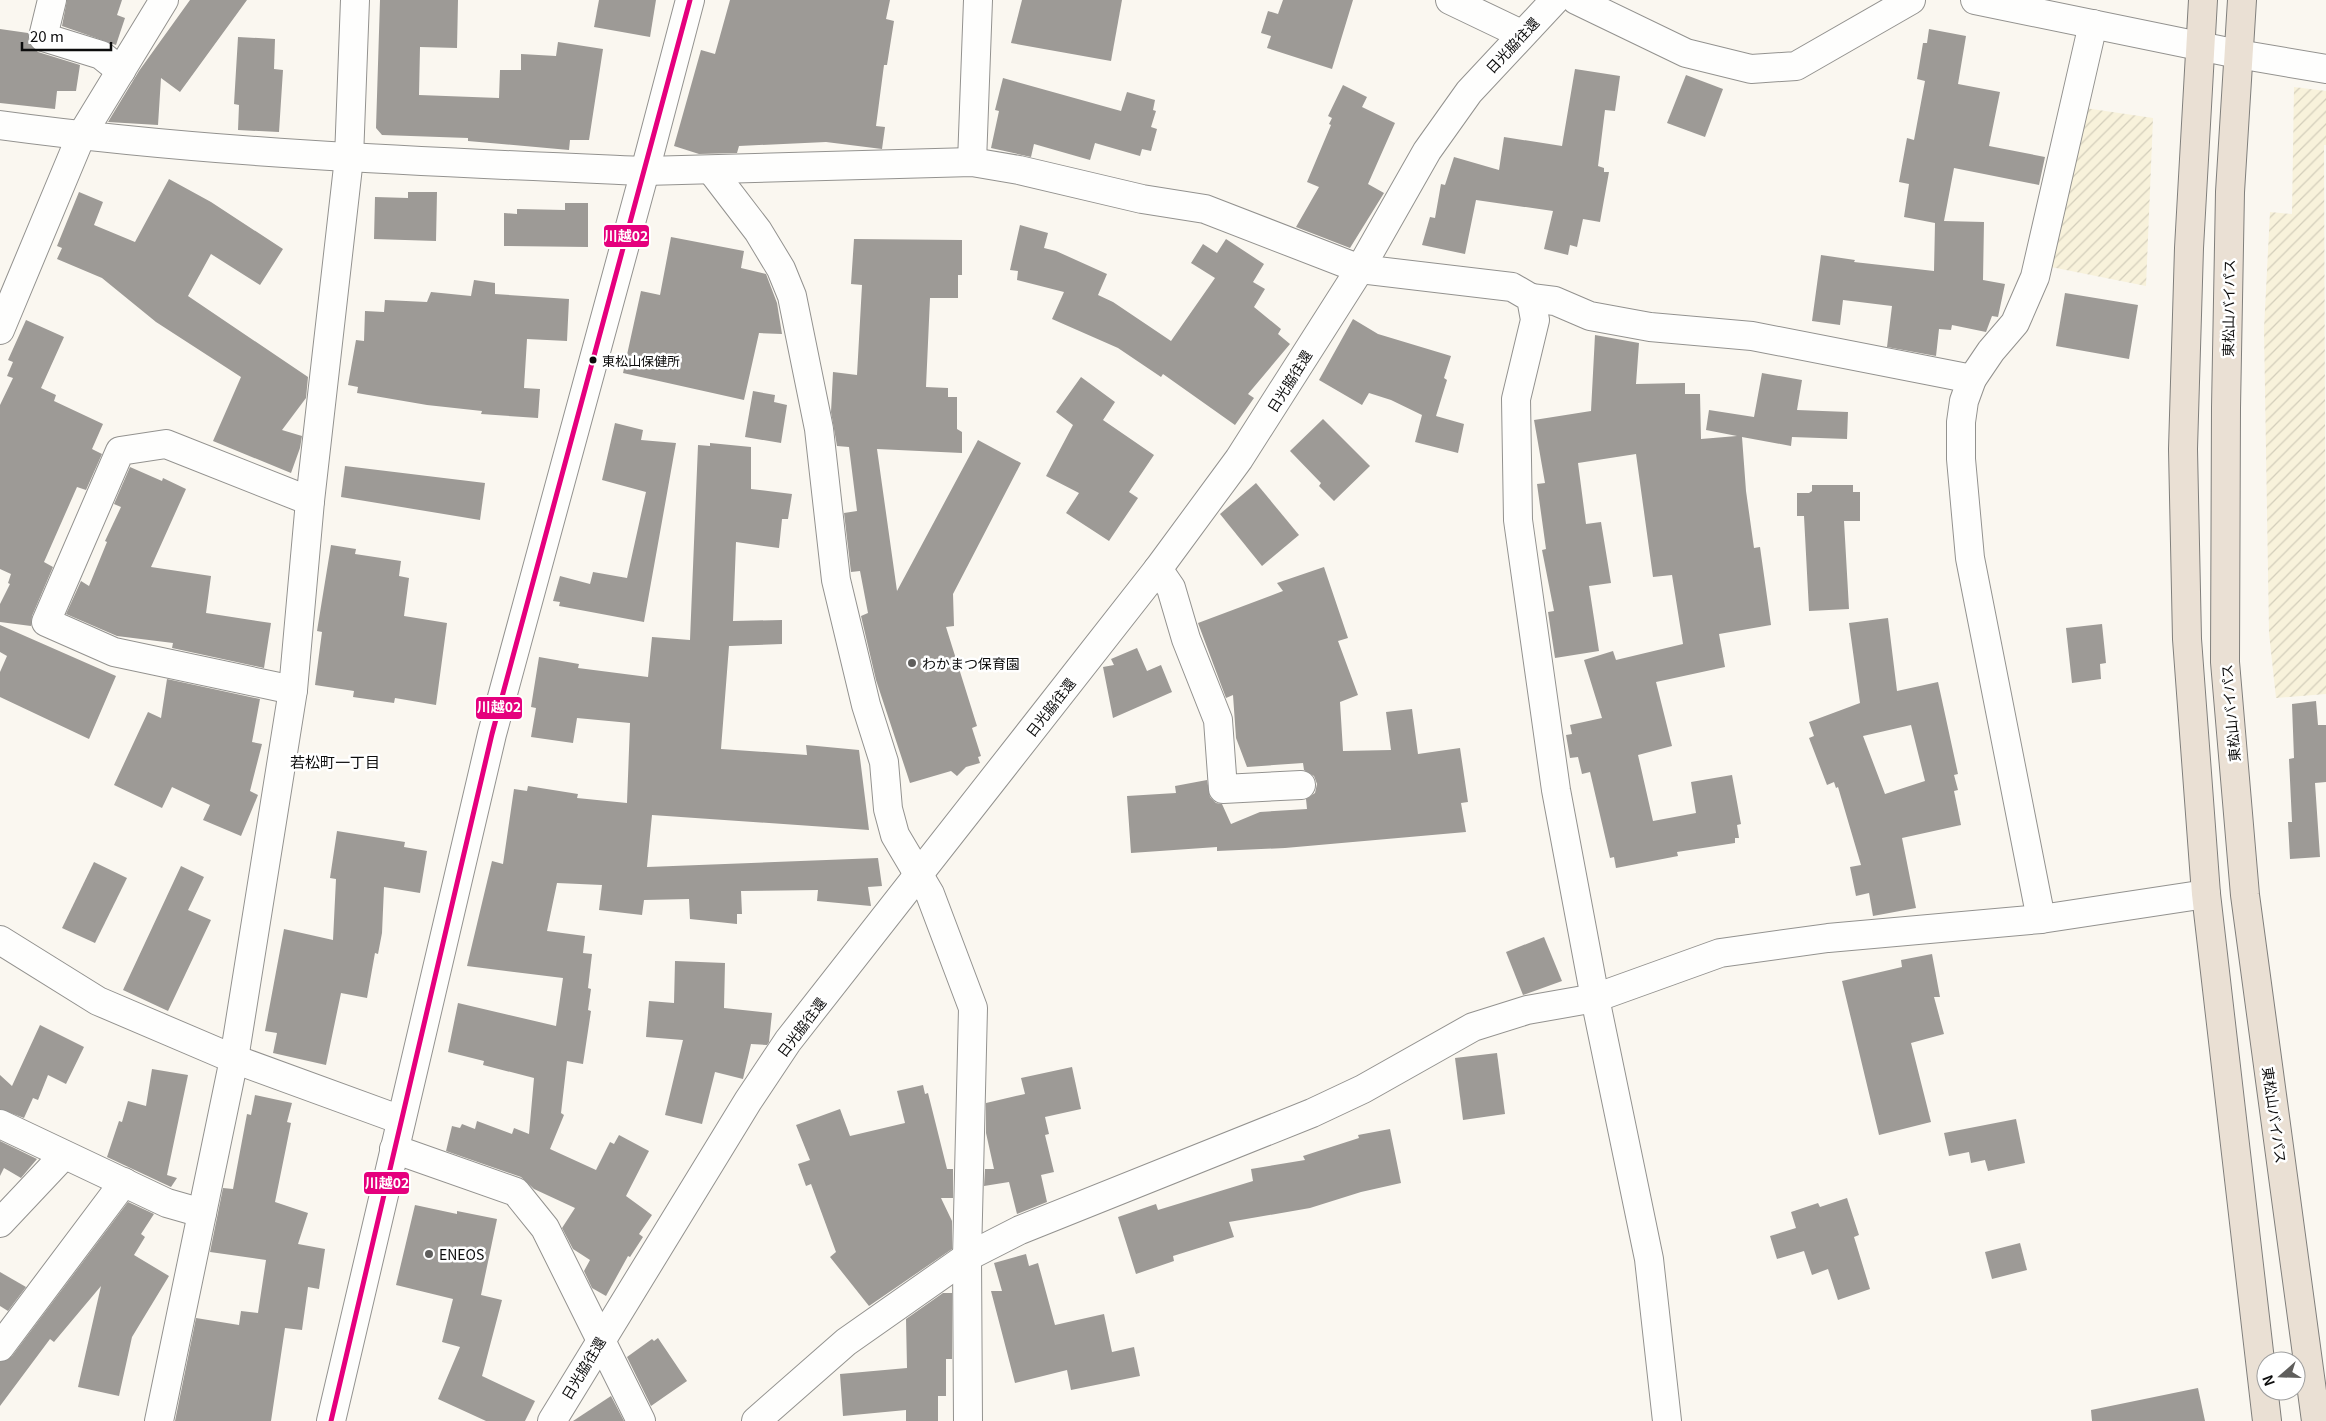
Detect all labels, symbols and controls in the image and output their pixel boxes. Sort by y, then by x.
street label: 日光脇往還 [1481,13,1543,77]
scale bar [22,20,111,52]
text: 20 m [30,25,64,46]
line badge: 川越02 [603,224,650,248]
text: 川越02 [604,225,648,245]
street label: 東松山バイパス [2217,259,2239,357]
street label: 日光脇往還 [1262,346,1316,416]
place label: 東松山保健所 [602,351,680,370]
marker: 東松山保健所 [588,355,598,365]
place label: わかまつ保育園 [922,653,1020,673]
marker: わかまつ保育園 [906,657,918,669]
street label: 東松山バイパス [2216,663,2244,763]
street label: 日光脇往還 [1021,673,1079,741]
line badge: 川越02 [475,696,523,720]
text: 川越02 [477,696,521,716]
district label: 若松町一丁目 [290,751,380,772]
street label: 日光脇往還 [772,993,830,1061]
street label: 東松山バイパス [2258,1065,2292,1165]
line badge: 川越02 [363,1171,410,1195]
text: 川越02 [365,1172,409,1192]
place label: ENEOS [439,1244,484,1264]
marker: ENEOS [423,1248,435,1260]
street label: 日光脇往還 [556,1333,610,1403]
north arrow [2256,1351,2306,1401]
text: N [2257,1372,2279,1389]

